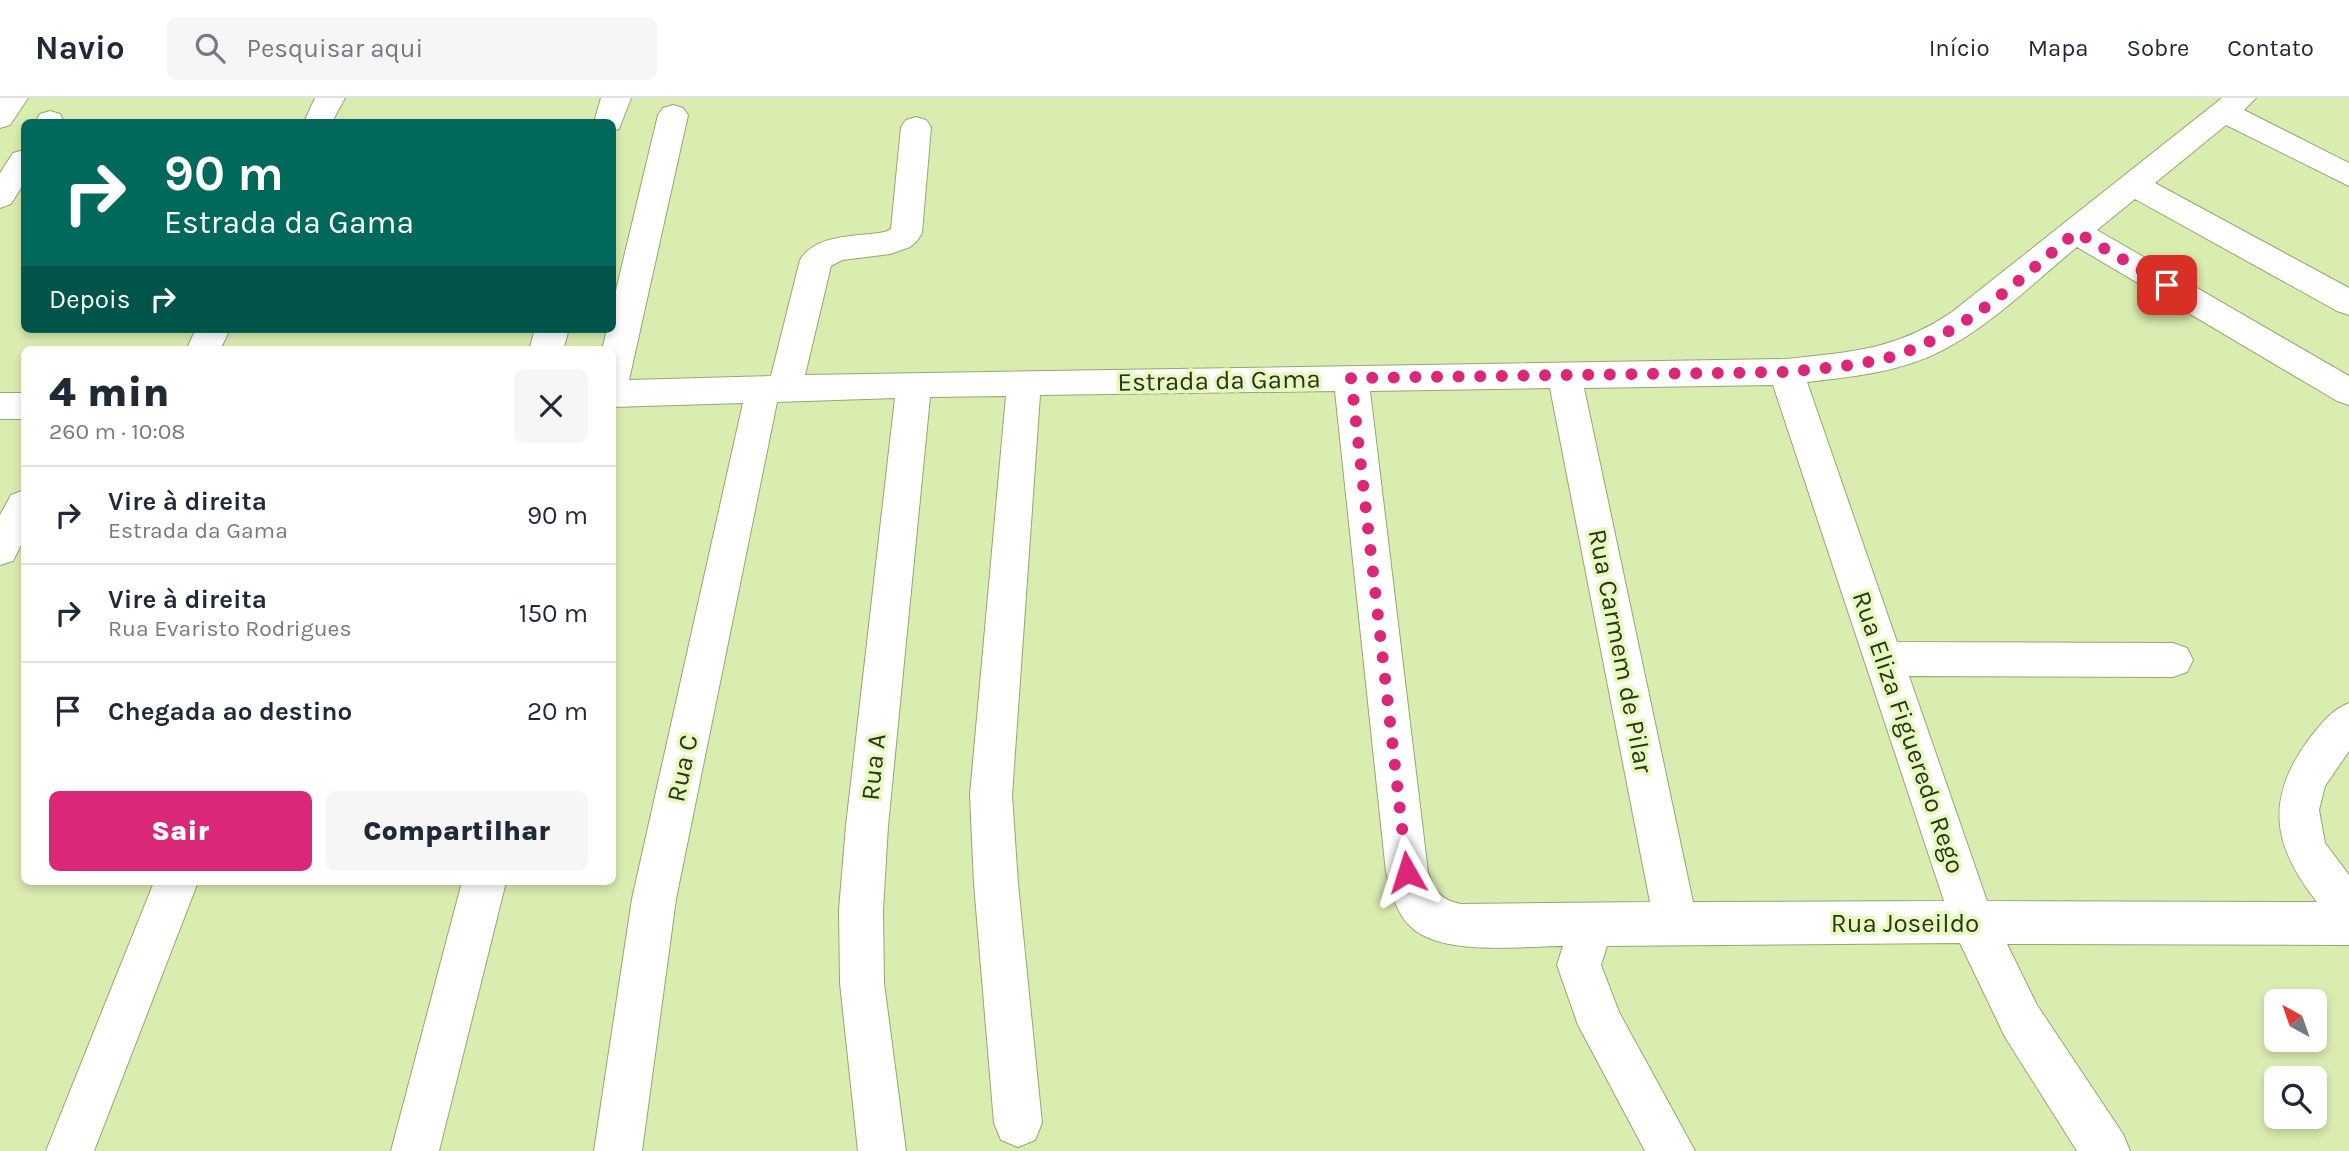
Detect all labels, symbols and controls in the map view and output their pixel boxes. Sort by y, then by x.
search box [167,17,657,80]
text: Navio [35,29,125,67]
icon: search [191,29,229,67]
text: Pesquisar aqui [247,33,423,64]
text: Início [1929,34,1990,62]
text: Mapa [2028,34,2088,62]
text: Sobre [2126,34,2189,62]
text: Contato [2227,34,2314,62]
text: 90 m [164,145,284,202]
icon: right [49,147,140,238]
text: Estrada da Gama [164,204,414,241]
pin [2137,255,2197,315]
icon: arrive [2148,266,2186,304]
icon: right [144,280,182,318]
text: Depois [49,284,130,315]
street label: Estrada da Gama [1117,363,1321,398]
text: 4 min [49,367,170,417]
button: close [514,369,588,443]
text: 260 m · 10:08 [49,418,186,445]
text: Vire à direita [108,486,267,517]
icon: right [49,496,87,534]
text: 90 m [527,500,588,531]
text: Estrada da Gama [108,517,288,544]
street label: Rua Carmem de Pilar [1582,526,1660,776]
text: Vire à direita [108,584,267,615]
street label: Rua Eliza Figueredo Rego [1846,587,1971,877]
icon: right [49,594,87,632]
text: 150 m [519,598,588,629]
text: Rua Evaristo Rodrigues [108,615,351,642]
icon: arrive [49,692,87,730]
text: Chegada ao destino [108,696,352,727]
text: 20 m [527,696,588,727]
street label: Rua C [660,732,705,805]
street label: Rua A [855,732,892,802]
button: Sair [49,791,312,871]
button: Compartilhar [326,791,588,871]
position arrow [1370,835,1444,909]
street label: Rua Joseildo [1831,908,1979,939]
north arrow [2264,989,2328,1052]
map controls [2264,989,2327,1129]
button: search [2264,1066,2327,1129]

